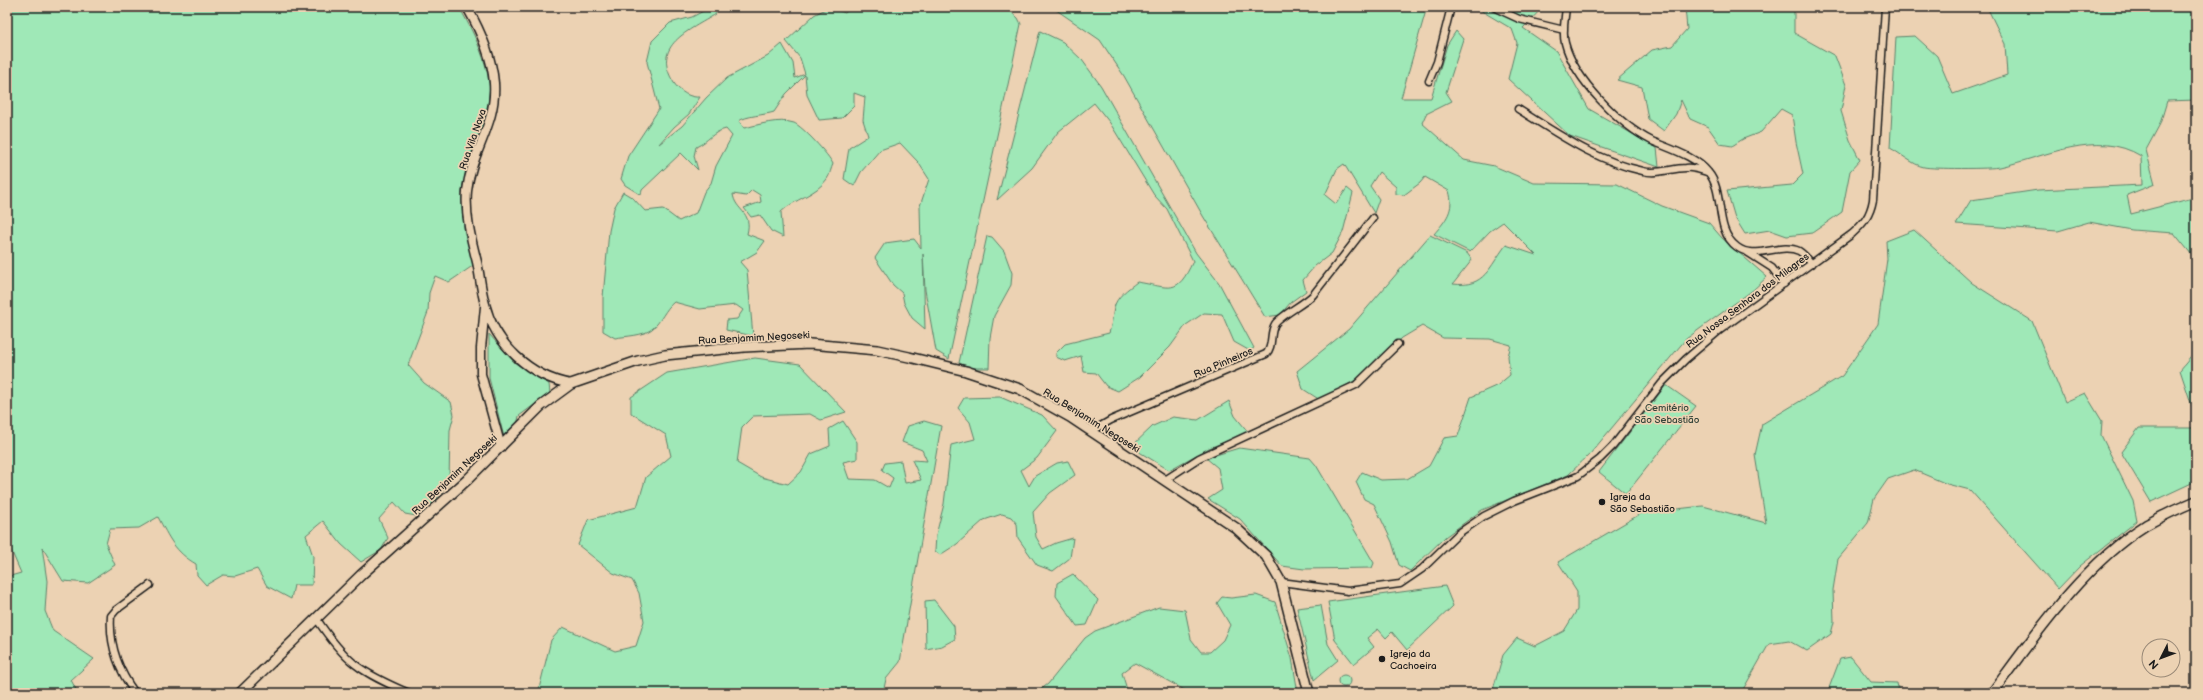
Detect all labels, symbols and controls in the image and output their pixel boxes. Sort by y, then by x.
street label: Rua Vila Nova [457,107,489,171]
street label: Rua Nossa Senhora dos Milagres [1684,251,1811,351]
street label: Rua Benjamim Negoseki [698,329,810,347]
street label: Rua Pinheiros [1192,345,1255,381]
street label: Rua Benjamim Negoseki [1041,386,1142,456]
park label: Cemitério São Sebastião [1635,402,1700,426]
street label: Rua Benjamim Negoseki [410,432,500,517]
place label: Igreja da São Sebastião [1610,491,1675,515]
marker: Igreja da São Sebastião [1597,497,1607,507]
north arrow [2141,638,2181,678]
place label: Igreja da Cachoeira [1390,648,1437,672]
marker: Igreja da Cachoeira [1377,654,1387,664]
text: N [2146,657,2162,672]

